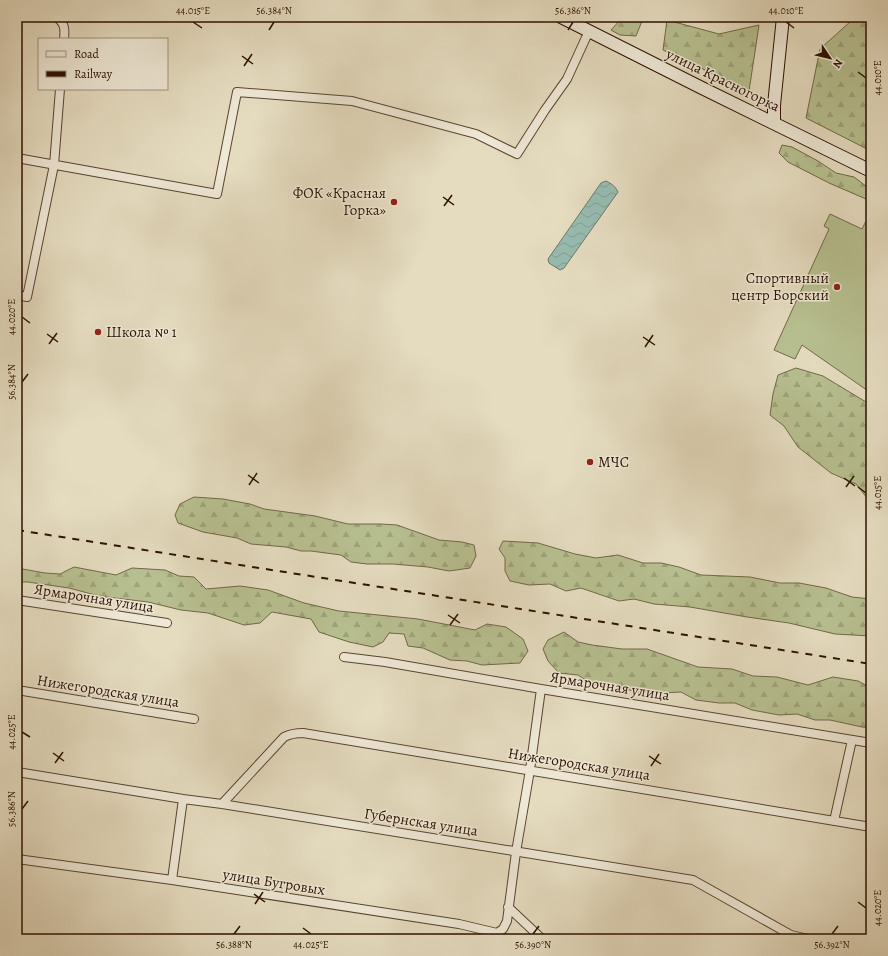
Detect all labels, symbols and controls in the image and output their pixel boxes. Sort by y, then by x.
text: 44.015°E [176,4,210,17]
text: 56.384°N [256,4,292,17]
text: 56.386°N [555,4,591,17]
text: 44.010°E [768,4,804,17]
legend [38,38,168,90]
north arrow [810,38,850,78]
street label: улица Красногорка [662,43,783,116]
text: Road [74,46,100,62]
text: N [829,56,846,71]
text: 44.010°E [871,60,884,96]
text: Railway [74,66,113,82]
place label: ФОК «Красная Горка» [293,183,387,220]
marker: ФОК «Красная Горка» [389,197,399,207]
place label: Спортивный центр Борский [731,268,829,305]
marker: Спортивный центр Борский [832,282,842,292]
text: 44.020°E [5,299,18,335]
place label: Школа № 1 [106,322,177,342]
marker: Школа № 1 [93,327,103,337]
text: 56.384°N [5,364,18,400]
place label: МЧС [598,452,629,472]
marker: МЧС [585,457,595,467]
text: 44.015°E [871,476,884,510]
street label: Ярмарочная улица [33,579,155,617]
street label: Ярмарочная улица [549,667,671,705]
street label: Нижегородская улица [35,670,181,712]
text: 44.025°E [5,714,18,750]
street label: Нижегородская улица [506,743,652,785]
text: 56.386°N [5,791,18,827]
street label: Губернская улица [363,803,479,841]
street label: улица Бугровых [220,864,327,900]
text: 44.020°E [871,890,884,926]
text: 56.388°N [216,938,252,951]
text: 44.025°E [293,938,329,951]
text: 56.390°N [515,938,551,951]
text: 56.392°N [814,938,850,951]

